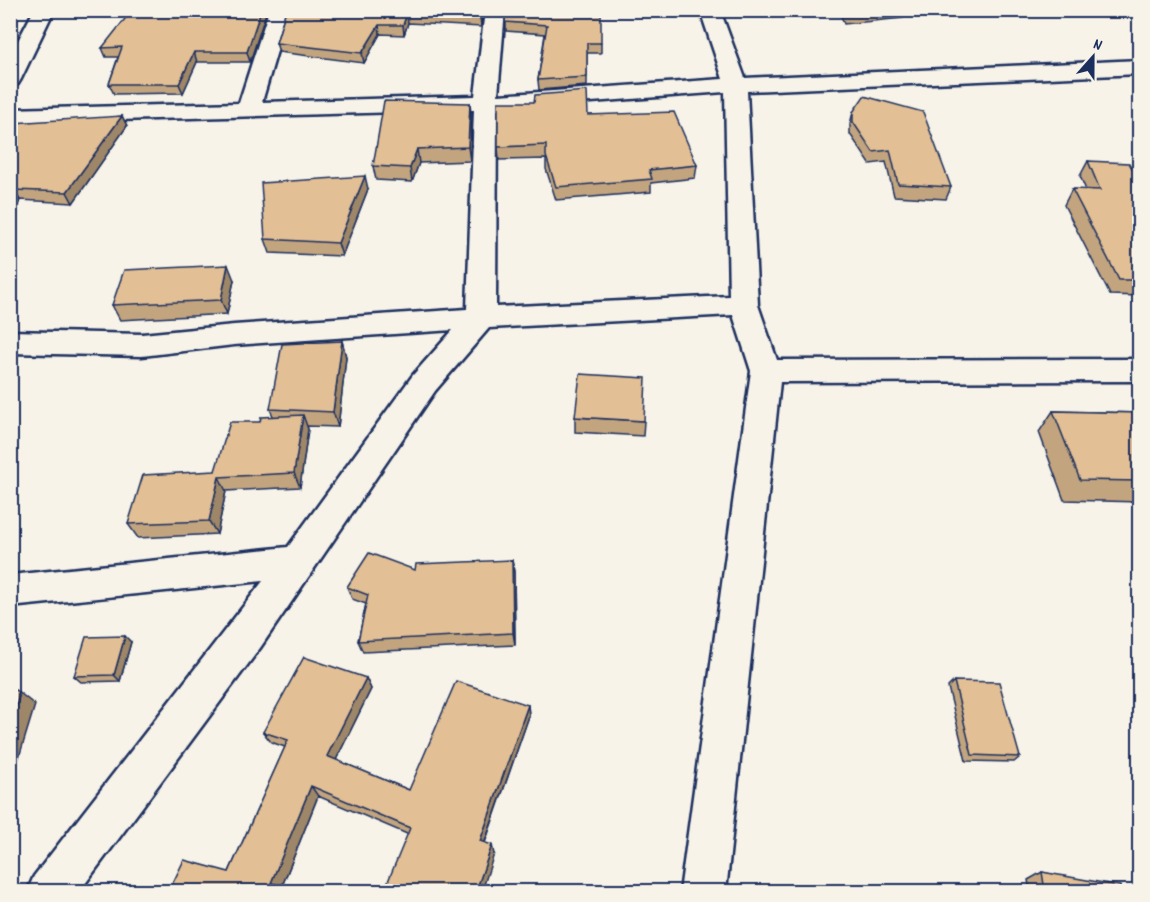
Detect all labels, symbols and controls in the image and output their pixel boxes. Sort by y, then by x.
north arrow [1063,27,1123,87]
text: N [1090,33,1105,58]

